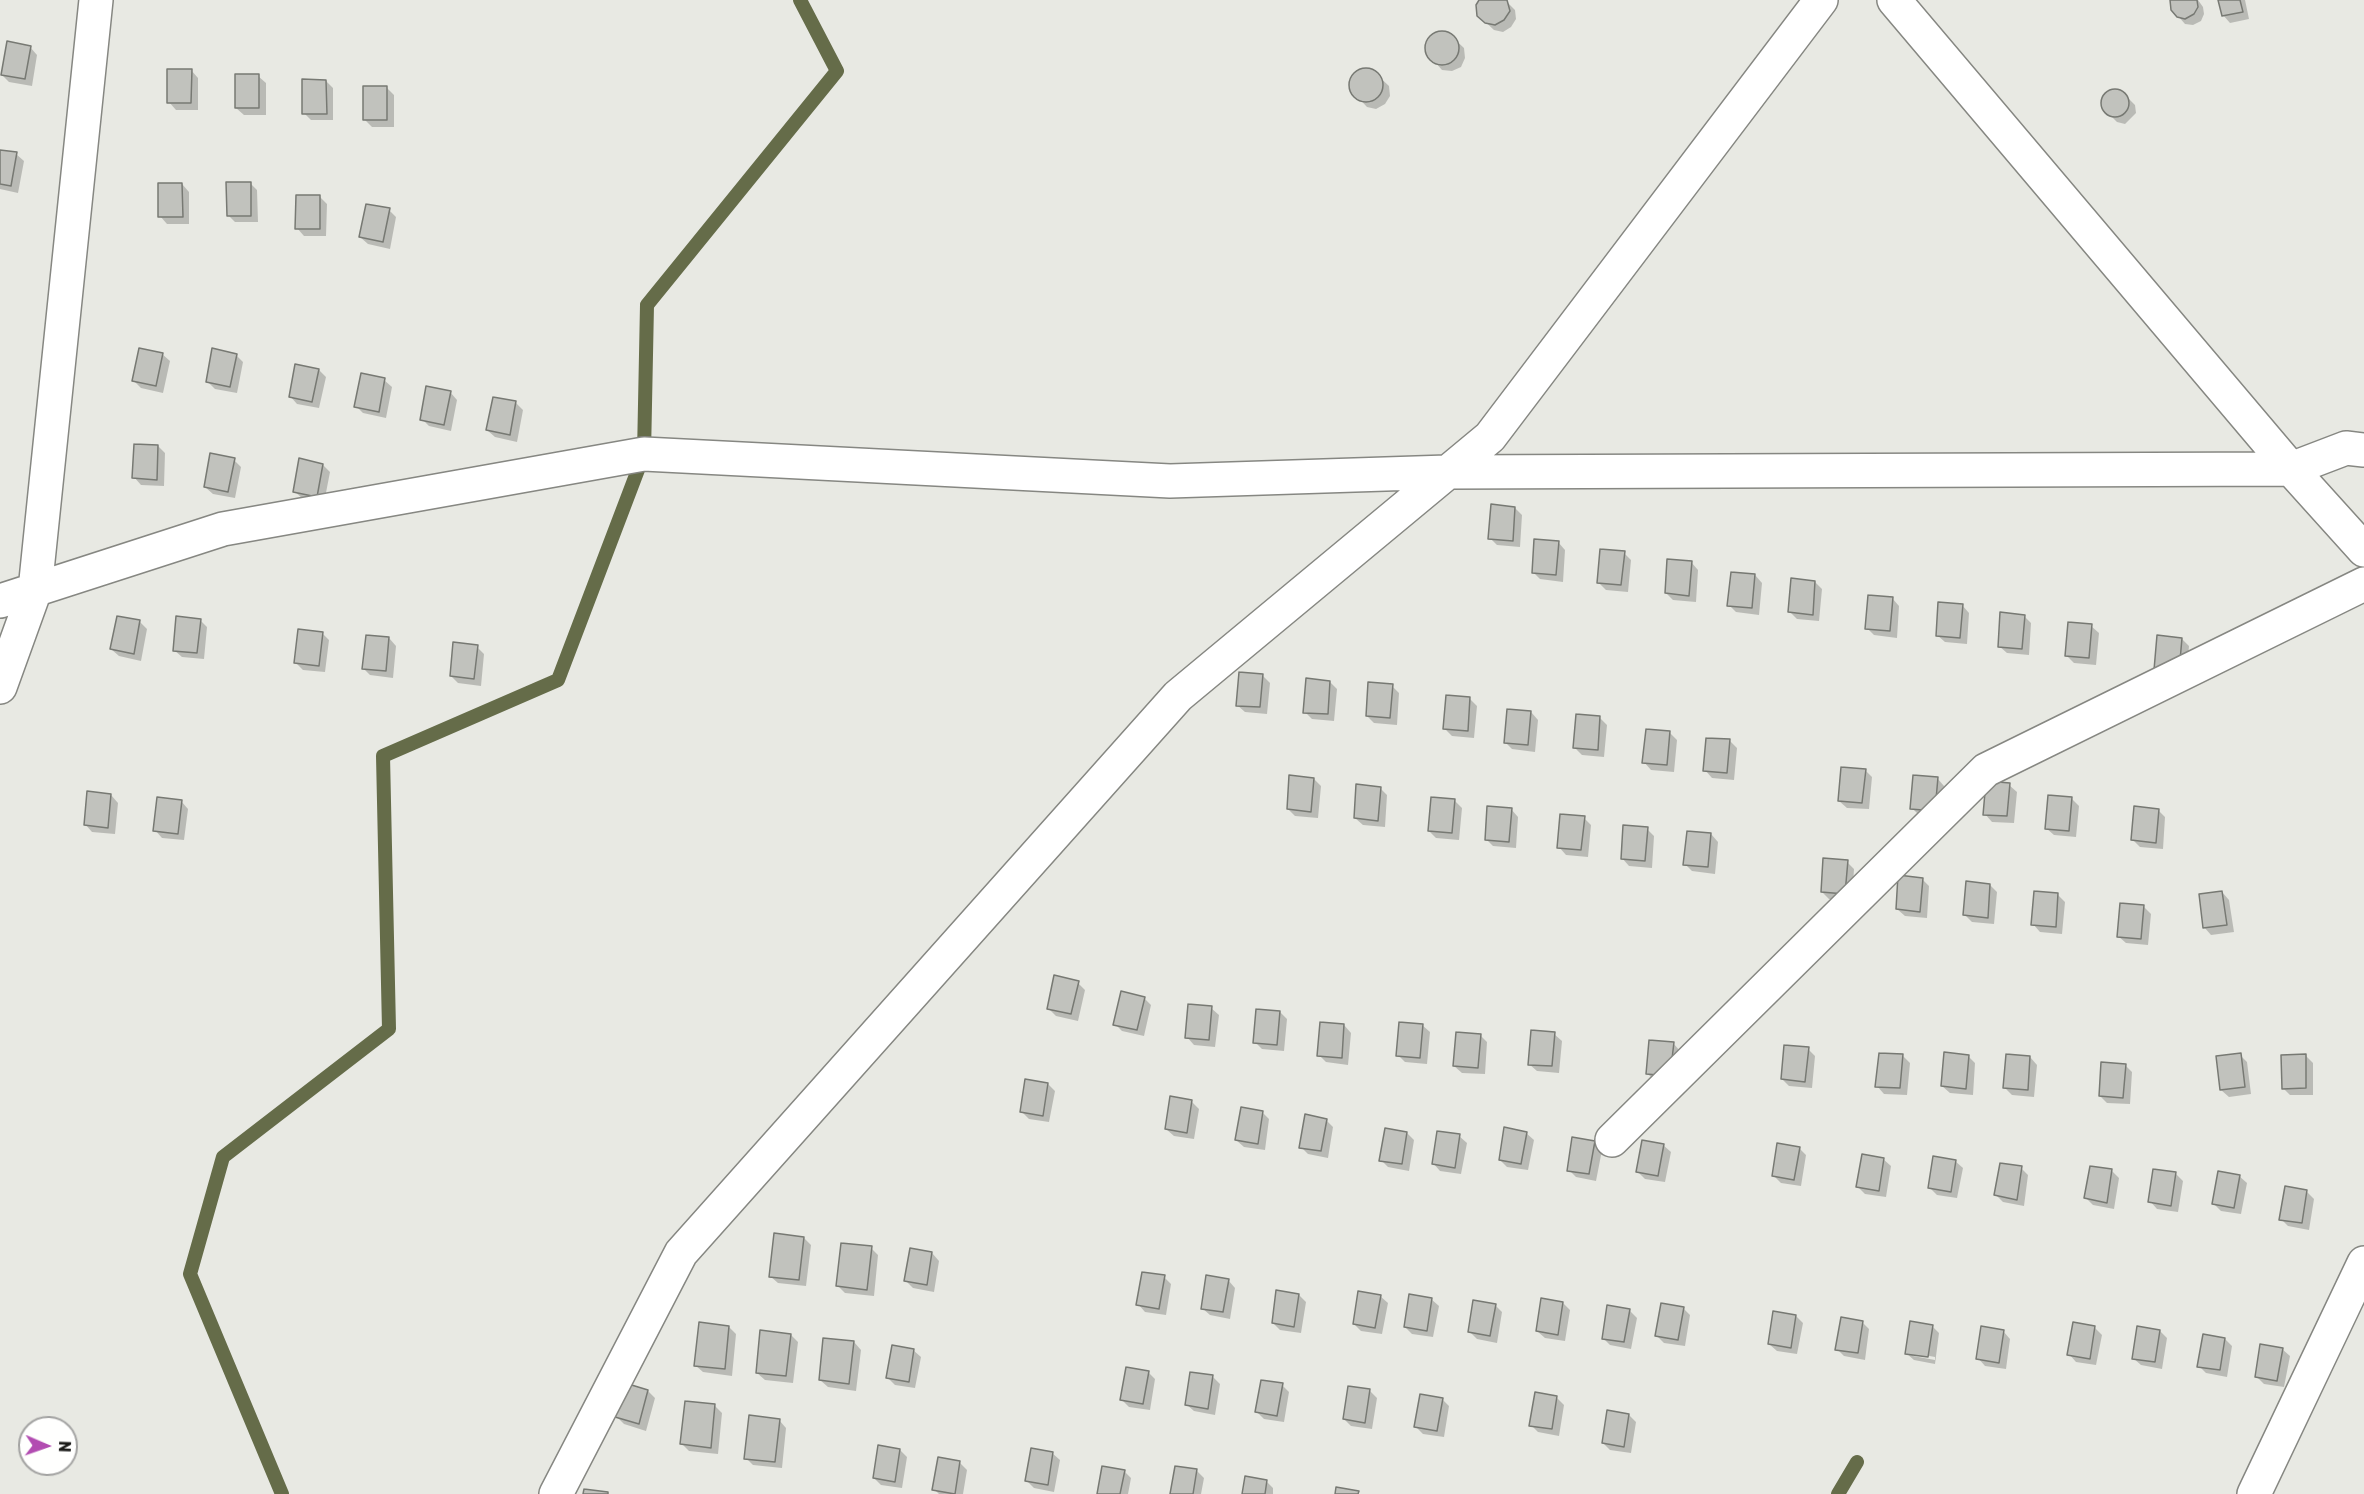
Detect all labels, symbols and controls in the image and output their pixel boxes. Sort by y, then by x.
north arrow [18,1416,78,1476]
text: N [55,1440,74,1453]

